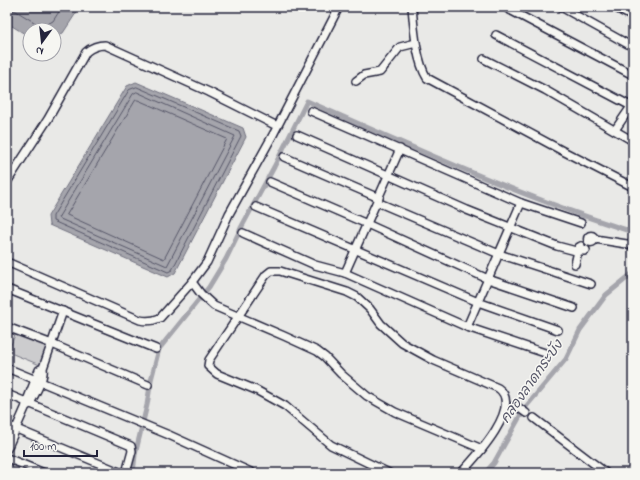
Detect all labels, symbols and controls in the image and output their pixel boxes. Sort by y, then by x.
north arrow [22,22,62,62]
text: N [34,42,45,59]
water label: คลองลาดกระบัง [496,335,569,428]
scale bar [24,432,97,458]
text: 100 m [30,438,57,456]

